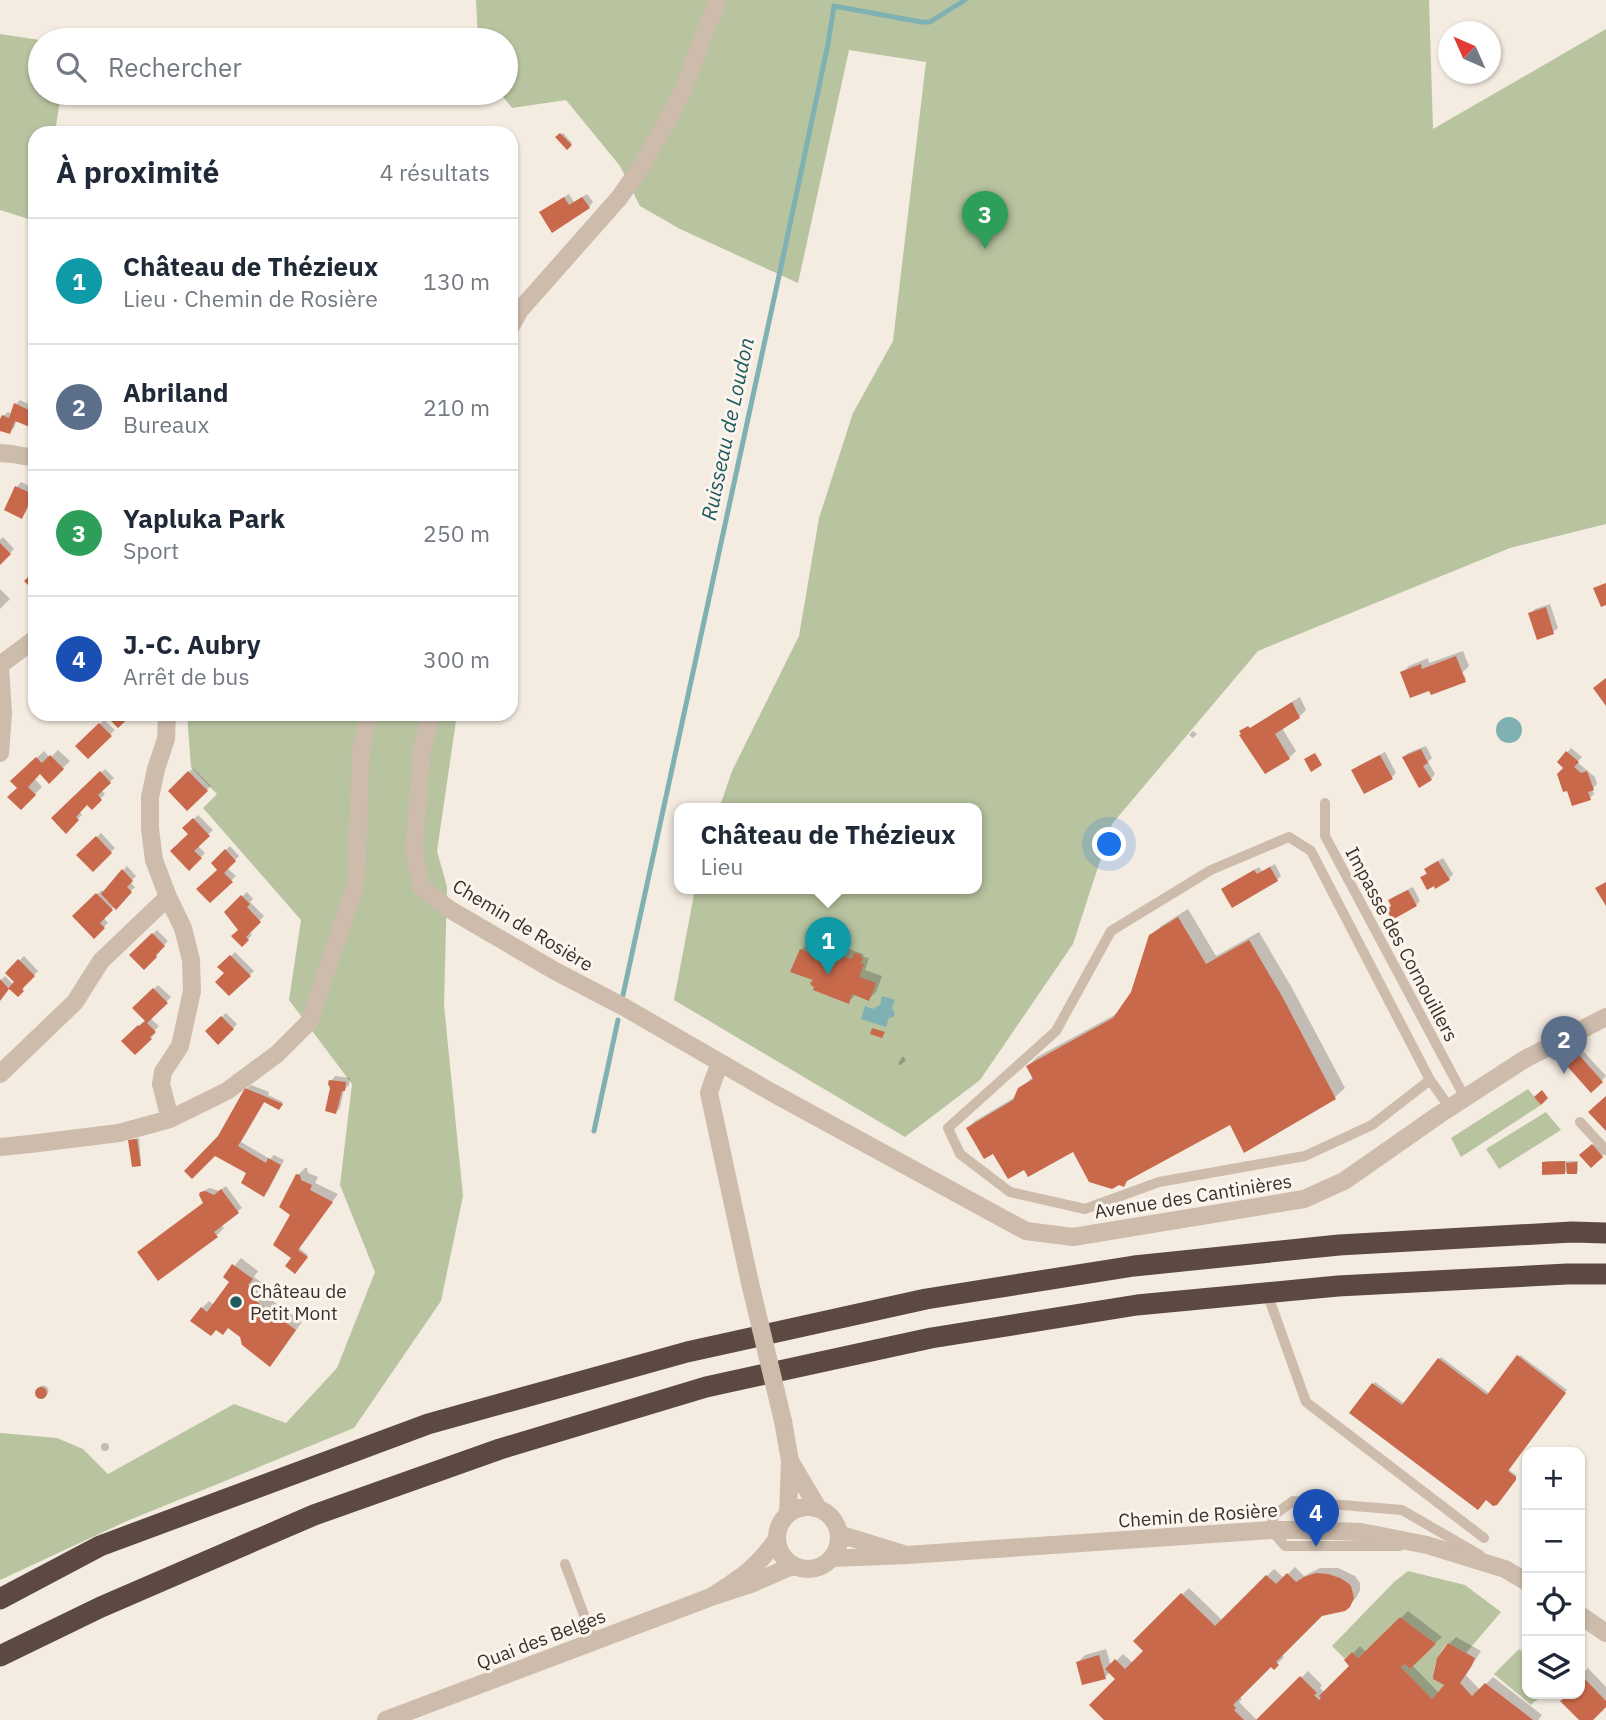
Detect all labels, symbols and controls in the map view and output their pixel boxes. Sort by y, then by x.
north arrow [1438,21,1501,84]
search box [28,28,518,105]
icon: search [52,48,90,86]
text: Rechercher [108,50,242,84]
text: À proximité [56,152,219,191]
text: 4 résultats [380,157,490,187]
pin: 3 [962,191,1008,249]
text: Château de Thézieux [123,249,378,283]
text: 1 [72,266,86,296]
text: 130 m [423,266,490,296]
text: Lieu · Chemin de Rosière [123,283,378,313]
water label: Ruisseau de Loudon [694,335,760,523]
text: Abriland [123,375,229,409]
text: 2 [72,392,86,422]
text: 210 m [423,392,490,422]
text: Bureaux [123,409,209,439]
text: Yapluka Park [123,501,285,535]
text: 3 [72,518,86,548]
text: 250 m [423,518,490,548]
text: Sport [123,535,179,565]
text: J.-C. Aubry [123,627,261,661]
text: 4 [72,644,86,674]
text: 300 m [423,644,490,674]
text: Arrêt de bus [123,661,250,691]
popup [674,803,982,894]
text: Château de Thézieux [700,817,956,851]
your location [1092,827,1126,861]
street label: Impasse des Cornouillers [1340,843,1464,1045]
text: Lieu [700,851,743,881]
street label: Chemin de Rosière [448,874,598,976]
pin: 1 [805,917,851,975]
pin: 2 [1541,1016,1587,1074]
street label: Avenue des Cantinières [1092,1169,1294,1223]
place label: Château de Petit Mont [250,1279,347,1325]
marker: Château de Petit Mont [228,1294,244,1310]
map controls [1522,1447,1585,1699]
button: + [1522,1447,1585,1510]
pin: 4 [1293,1489,1339,1547]
street label: Chemin de Rosière [1117,1497,1279,1533]
button: − [1522,1510,1585,1573]
button: locate [1522,1573,1585,1636]
street label: Quai des Belges [473,1603,609,1675]
button: layers [1522,1636,1585,1699]

